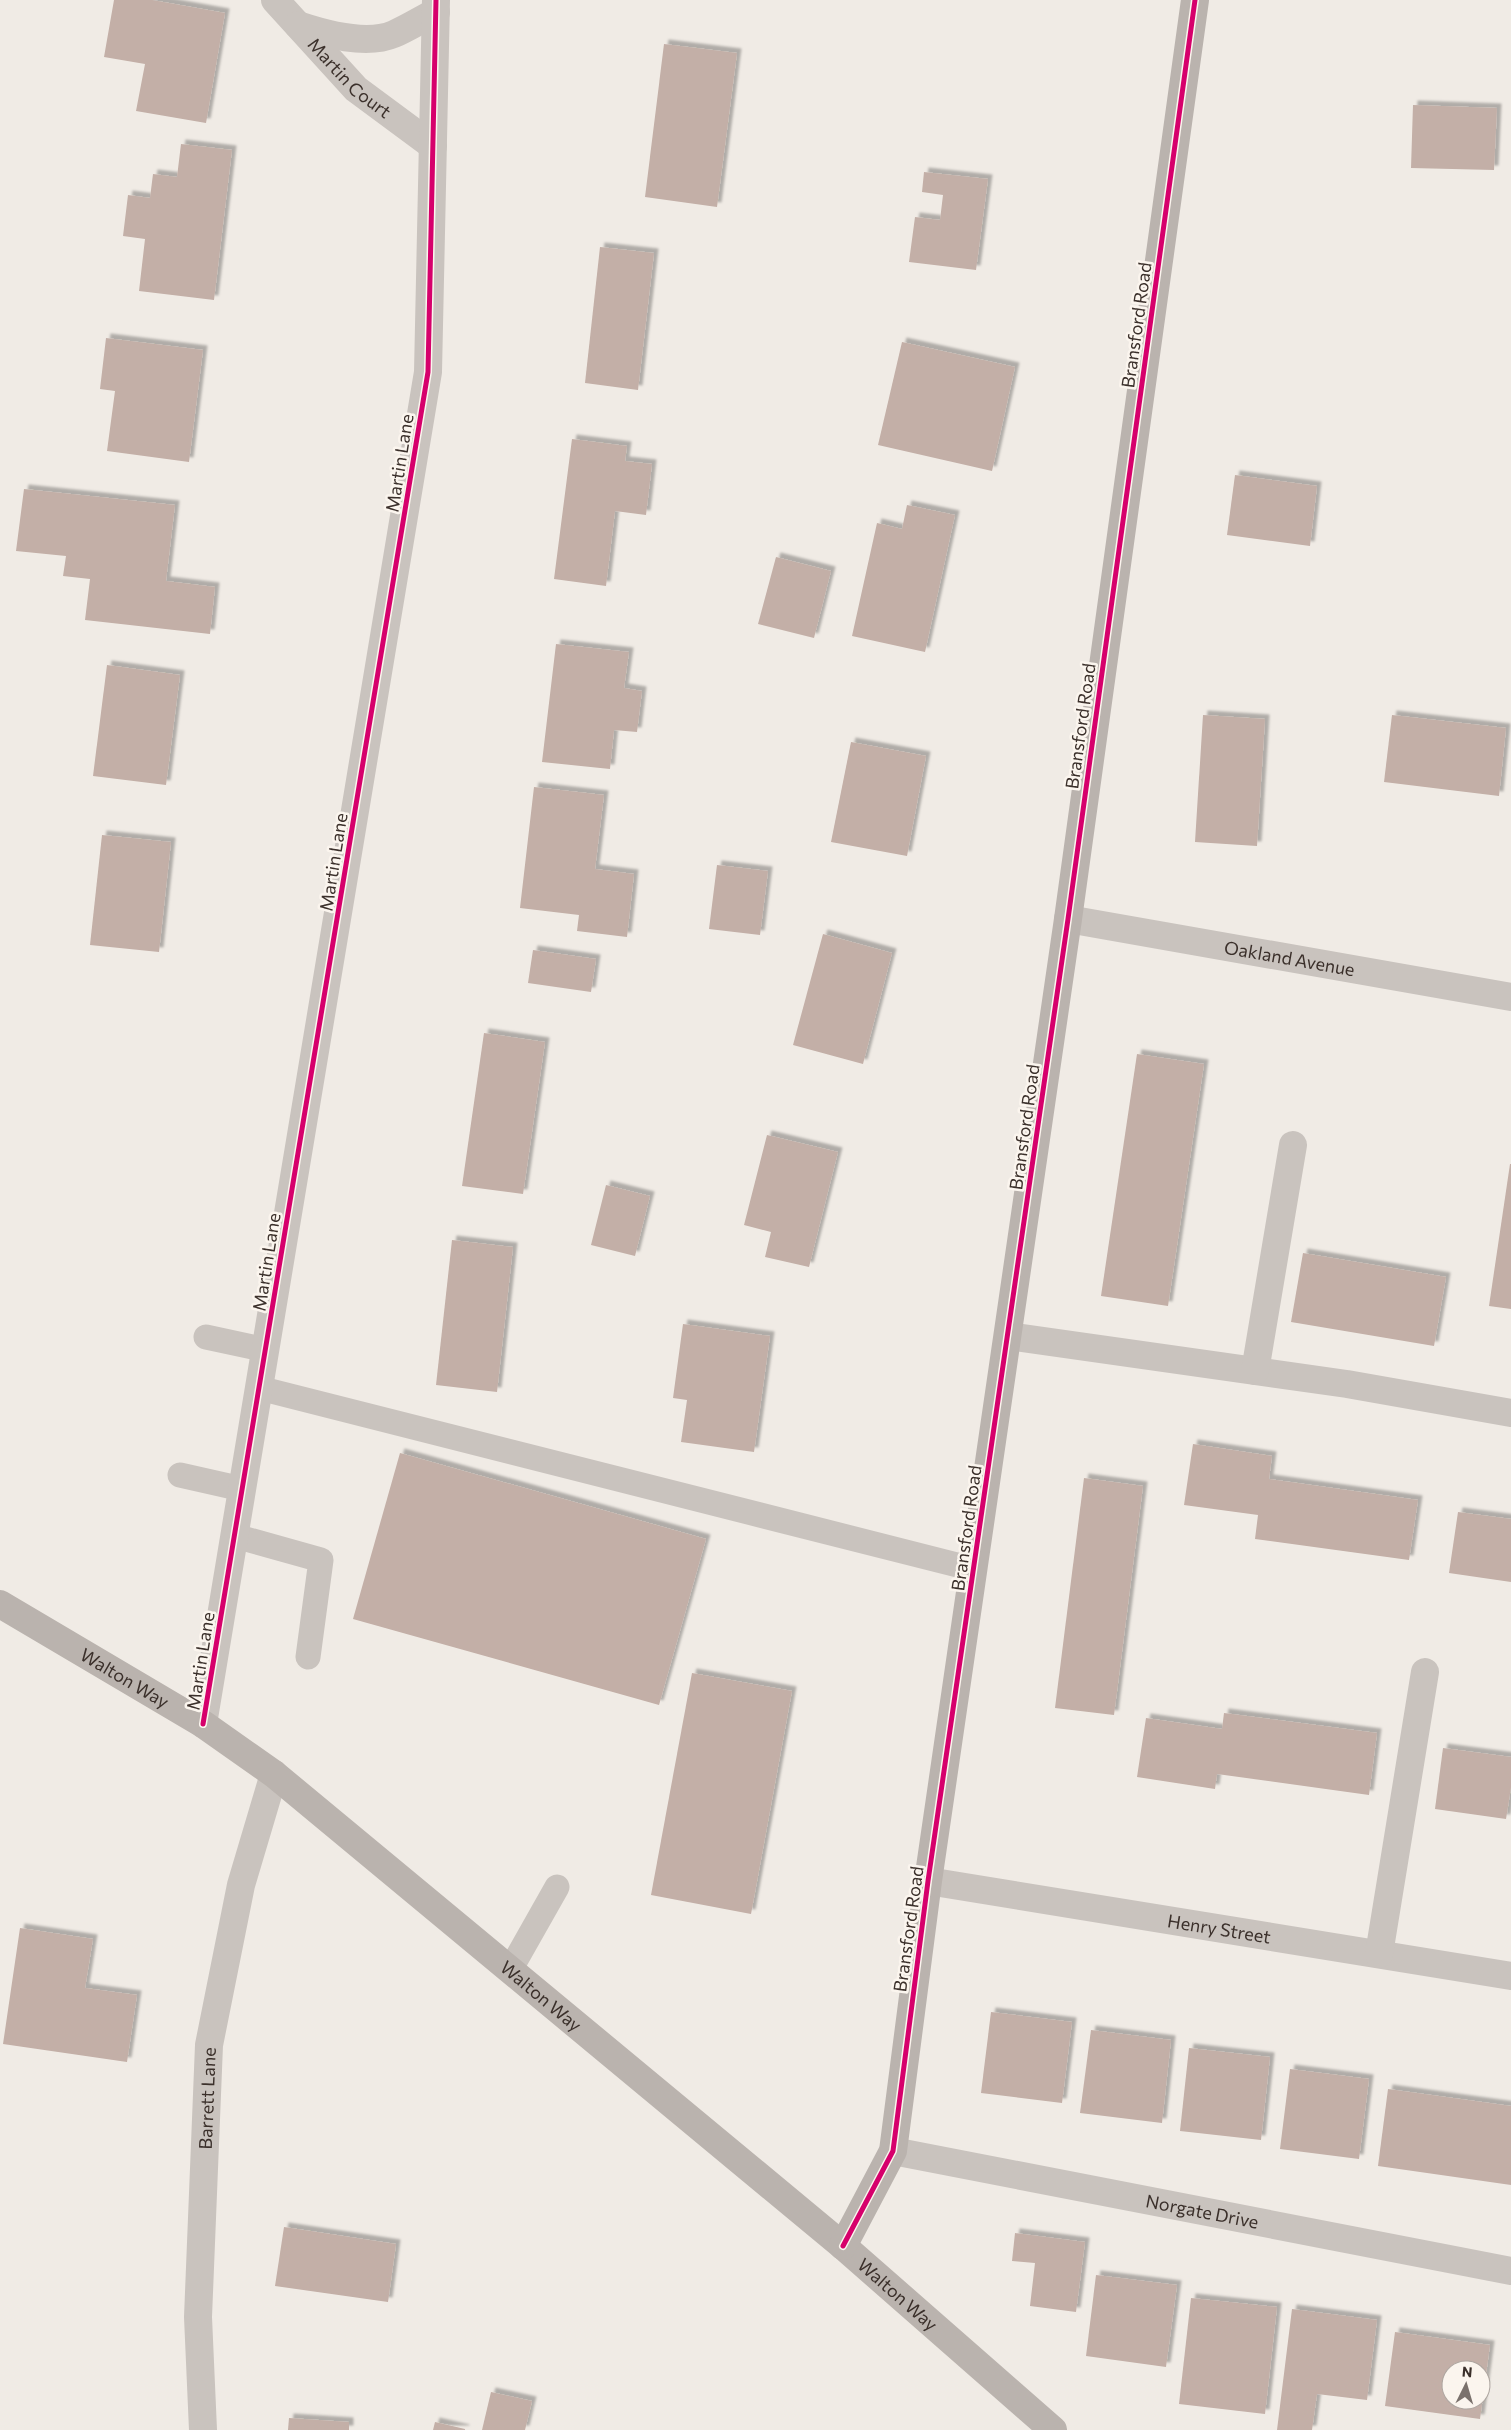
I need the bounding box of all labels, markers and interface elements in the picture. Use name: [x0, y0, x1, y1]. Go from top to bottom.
street label: Martin Court: [303, 33, 396, 122]
street label: Bransford Road: [1116, 261, 1156, 389]
street label: Martin Lane: [380, 412, 418, 514]
street label: Bransford Road: [1060, 662, 1100, 790]
street label: Martin Lane: [314, 811, 352, 913]
street label: Oakland Avenue: [1223, 936, 1357, 980]
street label: Bransford Road: [1004, 1063, 1044, 1191]
street label: Martin Lane: [247, 1211, 285, 1313]
street label: Bransford Road: [946, 1464, 986, 1592]
street label: Martin Lane: [181, 1610, 219, 1712]
street label: Walton Way: [77, 1643, 173, 1712]
street label: Bransford Road: [888, 1865, 928, 1993]
street label: Henry Street: [1166, 1909, 1272, 1948]
street label: Walton Way: [496, 1956, 587, 2036]
street label: Barrett Lane: [194, 2047, 220, 2150]
street label: Norgate Drive: [1144, 2189, 1260, 2233]
street label: Walton Way: [853, 2253, 943, 2335]
north arrow: [1441, 2360, 1491, 2410]
text: N: [1461, 2363, 1473, 2380]

